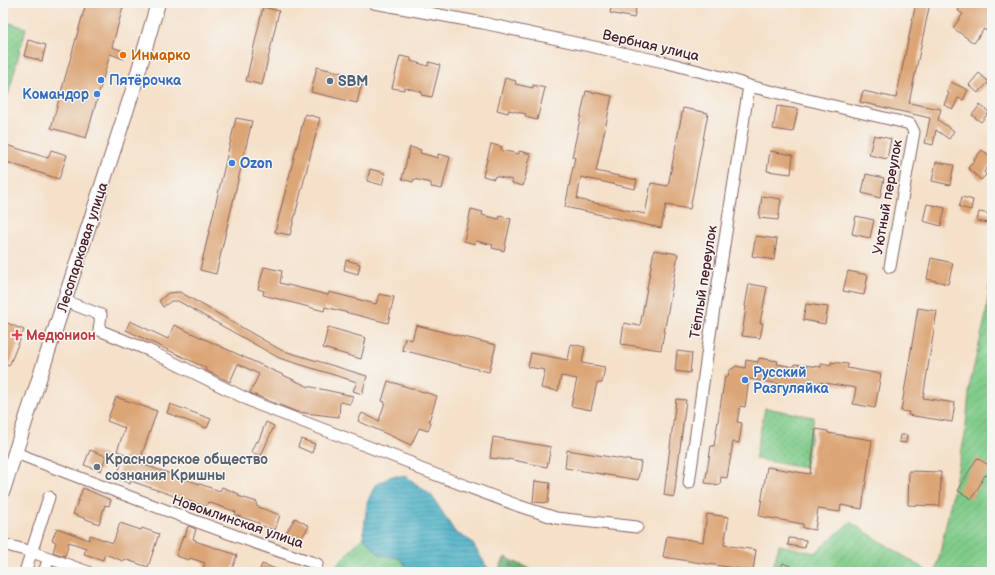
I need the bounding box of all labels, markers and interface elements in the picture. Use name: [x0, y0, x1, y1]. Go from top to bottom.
street label: Вербная улица: [601, 26, 702, 65]
place label: Инмарко: [131, 47, 191, 64]
marker: Инмарко: [118, 50, 128, 60]
place label: Пятёрочка: [109, 72, 182, 89]
place label: SBM: [338, 73, 368, 90]
marker: Пятёрочка: [96, 75, 106, 85]
marker: SBM: [325, 76, 335, 86]
place label: Командор: [22, 86, 90, 103]
marker: Командор: [92, 89, 102, 99]
street label: Уютный переулок: [869, 138, 906, 256]
place label: Ozon: [240, 155, 273, 172]
marker: Ozon: [227, 158, 237, 168]
street label: Лесопарковая улица: [53, 179, 112, 315]
street label: Тёплый переулок: [686, 224, 721, 340]
place label: Медюнион: [26, 327, 96, 344]
marker: Медюнион: [11, 329, 23, 341]
place label: Русский Разгуляйка: [753, 364, 829, 397]
marker: Русский Разгуляйка: [740, 375, 750, 385]
place label: Красноярское общество сознания Кришны: [105, 451, 268, 484]
marker: Красноярское общество сознания Кришны: [92, 462, 102, 472]
street label: Новомлинская улица: [170, 491, 306, 552]

